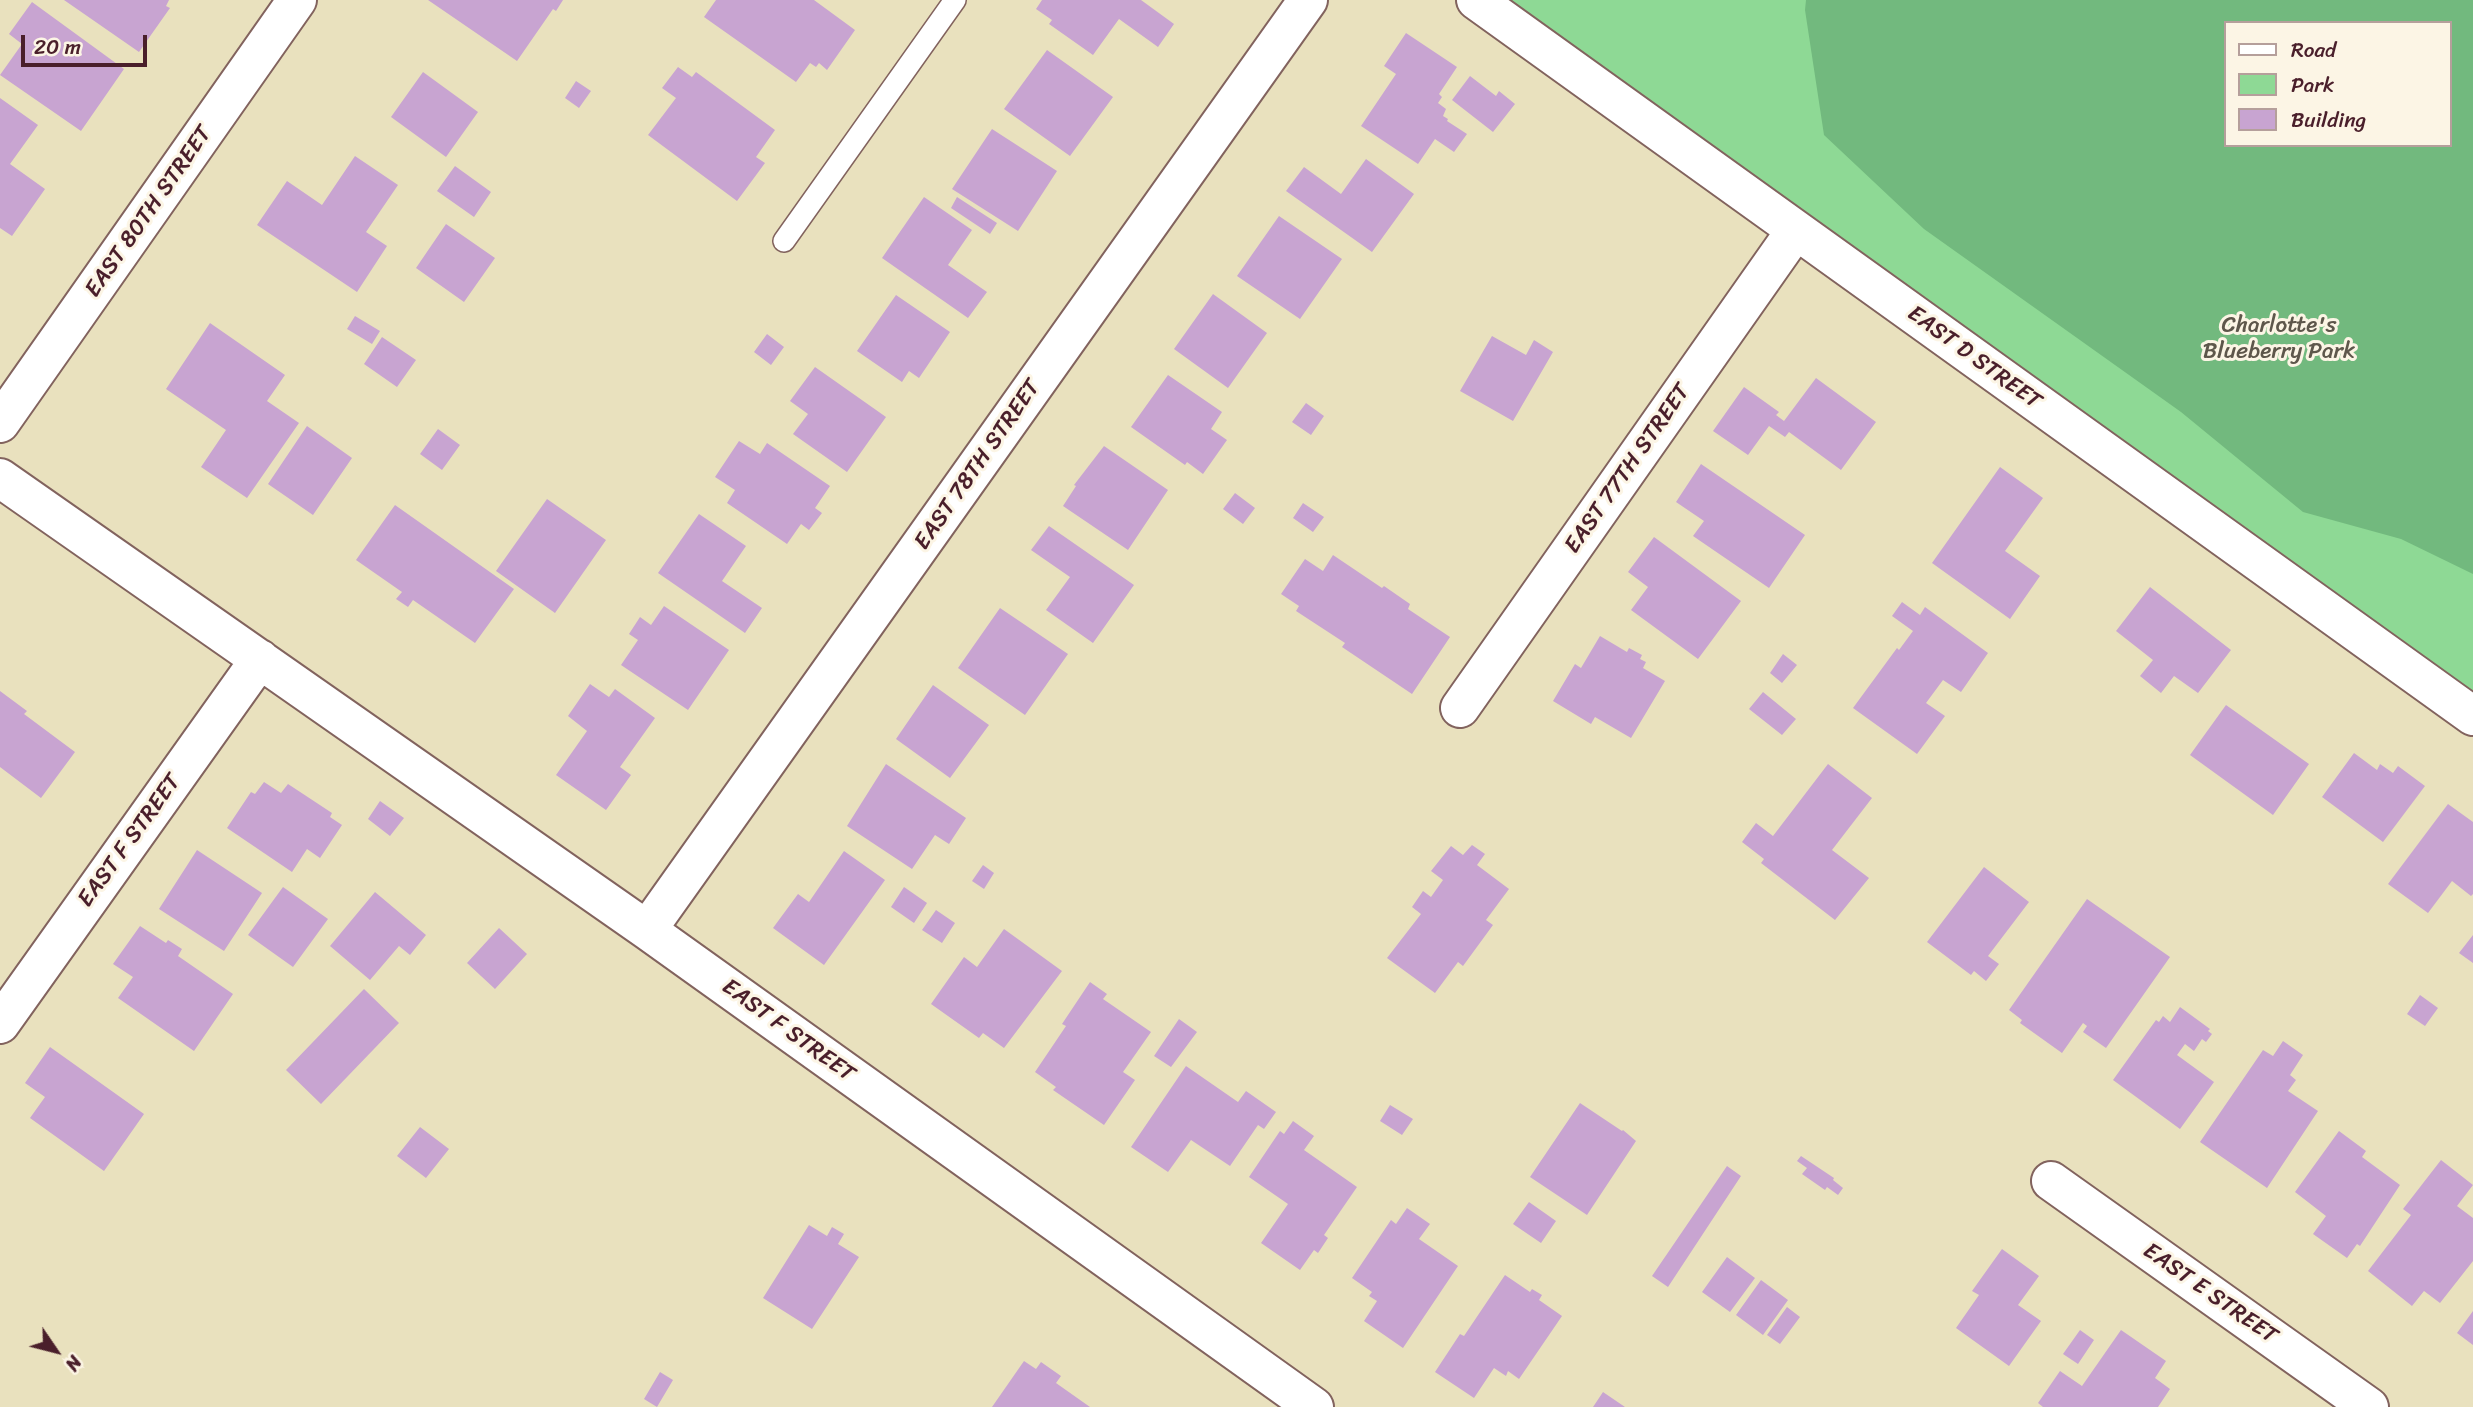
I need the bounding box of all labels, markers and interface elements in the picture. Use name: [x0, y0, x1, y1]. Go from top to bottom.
scale bar: [24, 21, 150, 65]
legend: [2224, 21, 2452, 147]
text: 20 m: [34, 28, 81, 66]
text: Road: [2291, 31, 2336, 69]
text: Park: [2291, 66, 2334, 104]
text: Building: [2291, 101, 2366, 139]
street label: EAST 80TH STREET: [80, 121, 218, 303]
street label: EAST D STREET: [1902, 300, 2046, 416]
park label: Charlotte's Blueberry Park: [2203, 312, 2355, 366]
street label: EAST 78TH STREET: [909, 375, 1047, 555]
street label: EAST 77TH STREET: [1559, 379, 1697, 559]
street label: EAST F STREET: [73, 769, 187, 913]
street label: EAST F STREET: [716, 974, 860, 1088]
street label: EAST E STREET: [2137, 1237, 2283, 1351]
north arrow: [21, 1316, 91, 1386]
text: N: [56, 1348, 91, 1378]

